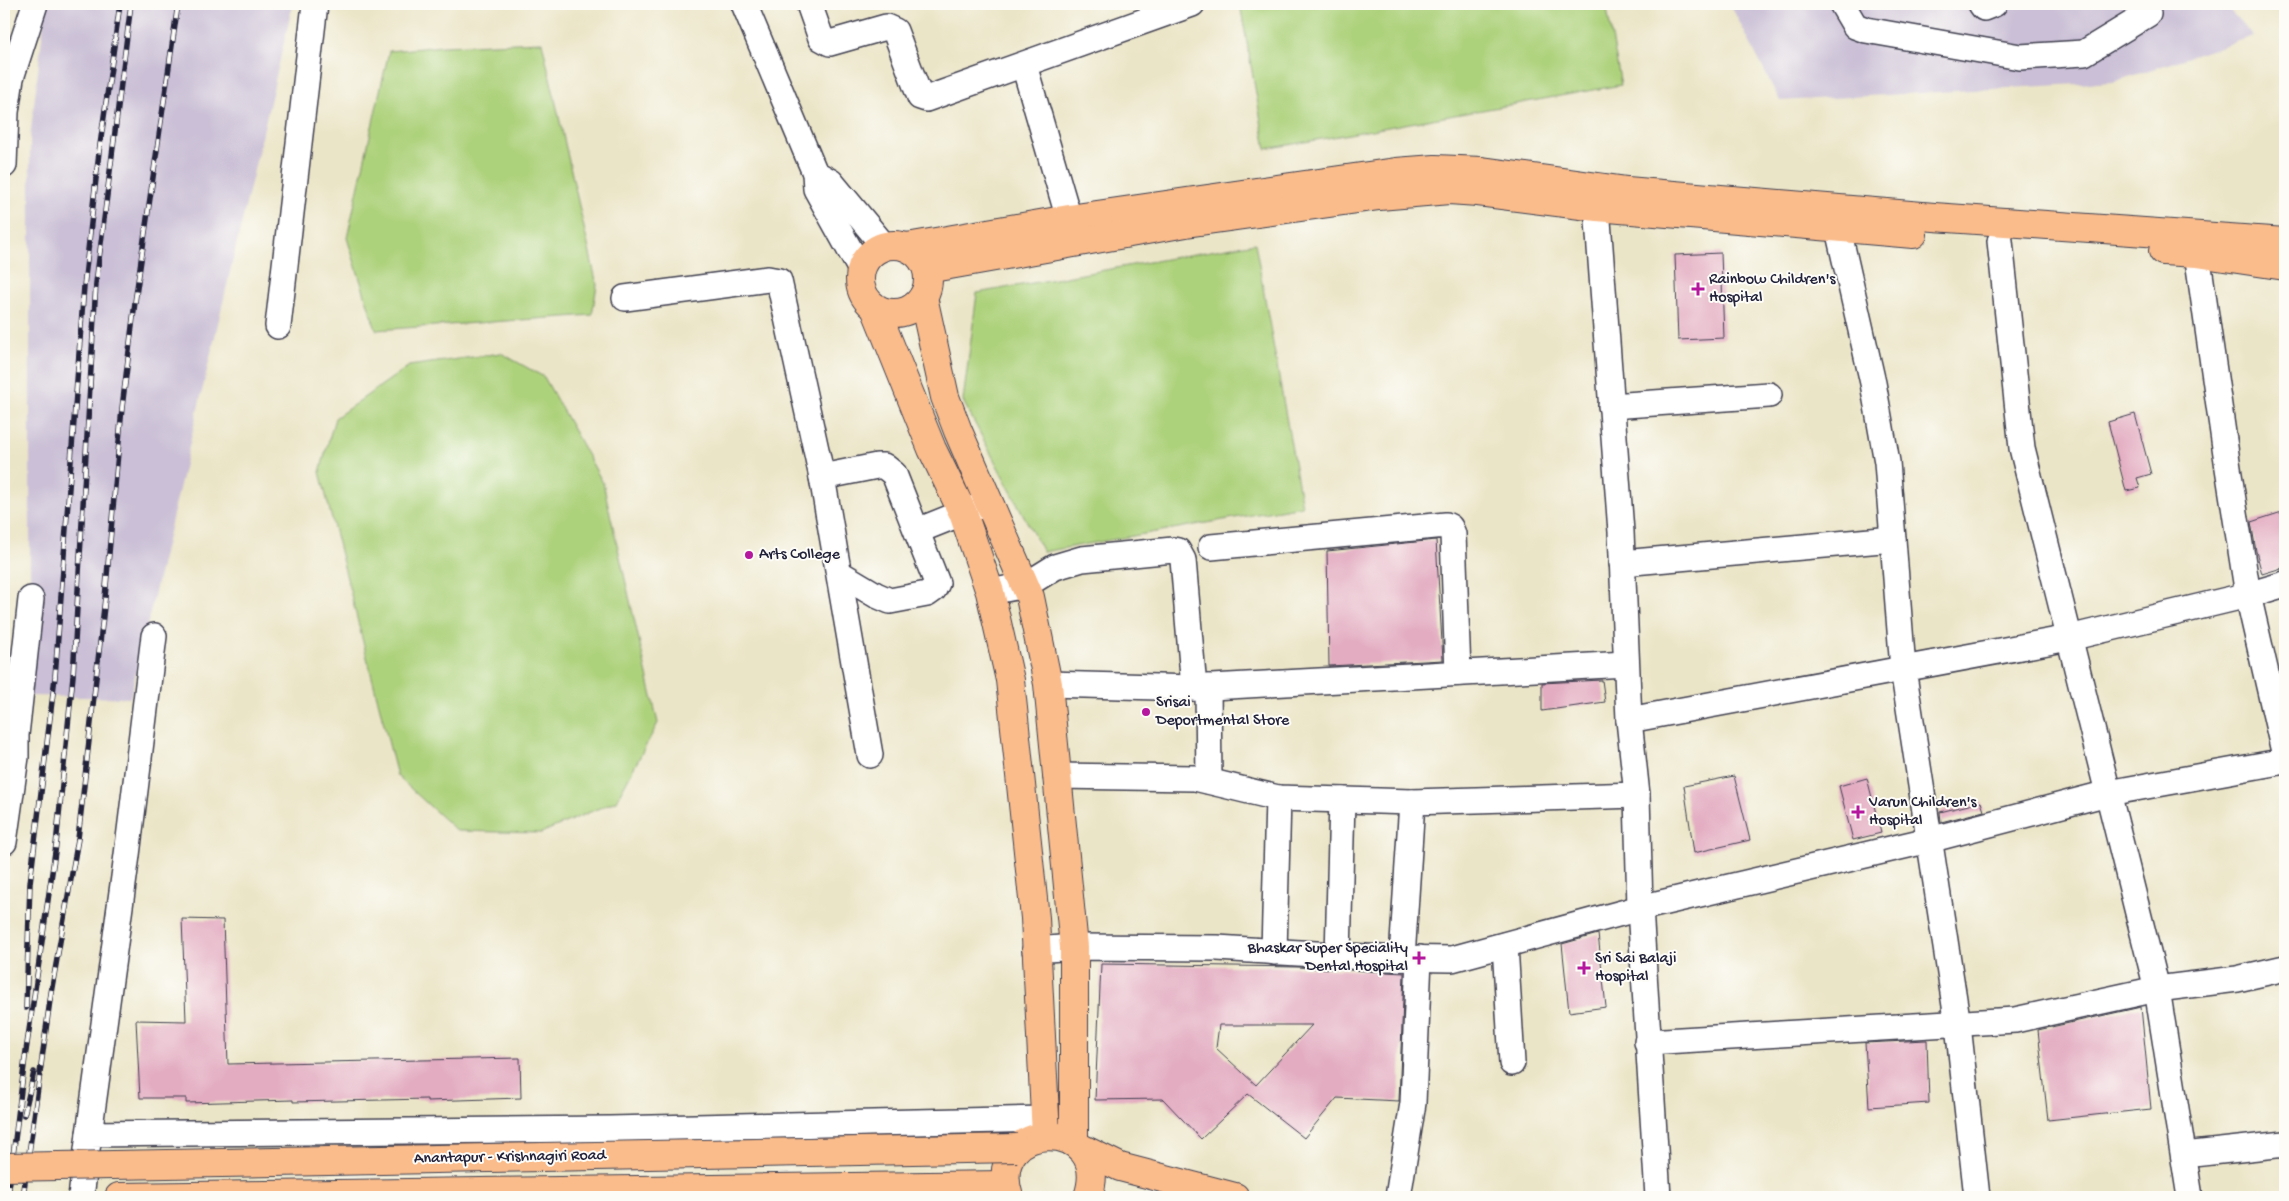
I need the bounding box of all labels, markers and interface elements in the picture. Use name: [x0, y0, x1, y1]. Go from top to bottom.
place label: Rainbow Children's Hospital: [1709, 271, 1836, 308]
marker: Rainbow Children's Hospital: [1691, 282, 1705, 296]
place label: Arts College: [759, 546, 841, 565]
marker: Arts College: [743, 549, 755, 561]
place label: Srisai Deportmental Store: [1155, 694, 1290, 731]
marker: Srisai Deportmental Store: [1140, 706, 1152, 718]
place label: Varun Children's Hospital: [1868, 794, 1978, 831]
marker: Varun Children's Hospital: [1851, 805, 1865, 819]
place label: Bhaskar Super Speciality Dental Hospital: [1247, 940, 1408, 977]
place label: Sri Sai Balaji Hospital: [1595, 950, 1677, 987]
marker: Bhaskar Super Speciality Dental Hospital: [1412, 951, 1426, 965]
marker: Sri Sai Balaji Hospital: [1577, 961, 1591, 975]
street label: Anantapur - Krishnagiri Road: [414, 1147, 608, 1169]

